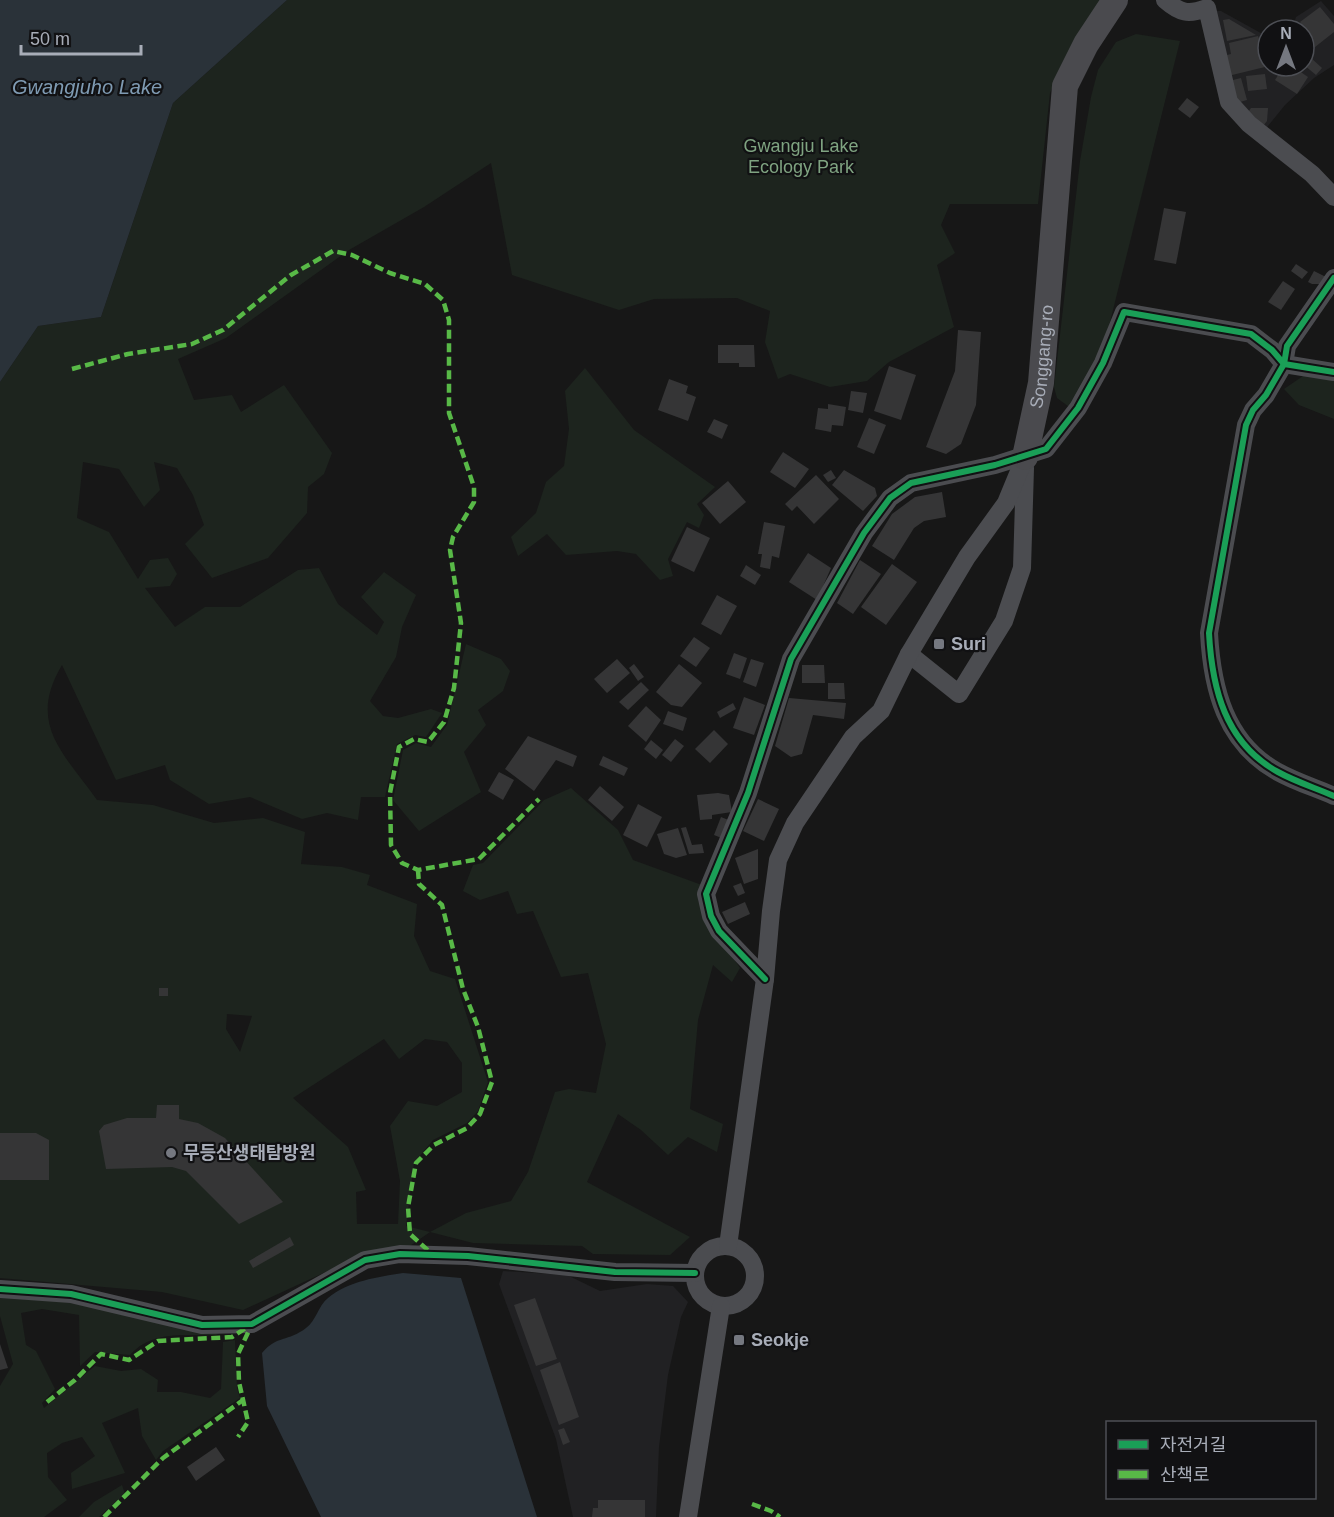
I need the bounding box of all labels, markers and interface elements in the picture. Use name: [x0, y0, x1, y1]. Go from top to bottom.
scale bar: [21, 18, 141, 56]
north arrow: [1256, 18, 1316, 78]
text: N: [1280, 25, 1292, 42]
text: 50 m: [30, 29, 70, 49]
water label: Gwangjuho Lake: [12, 76, 162, 98]
park label: Gwangju Lake Ecology Park: [743, 136, 859, 177]
street label: Songgang-ro: [1026, 304, 1057, 410]
place label: Suri: [951, 634, 986, 654]
marker: Suri: [932, 637, 946, 651]
place label: 무등산생태탐방원: [183, 1143, 315, 1163]
marker: 무등산생태탐방원: [164, 1146, 178, 1160]
place label: Seokje: [751, 1330, 809, 1350]
marker: Seokje: [732, 1333, 746, 1347]
legend: [1106, 1421, 1316, 1499]
text: 자전거길: [1160, 1435, 1226, 1455]
text: 산책로: [1160, 1465, 1210, 1485]

